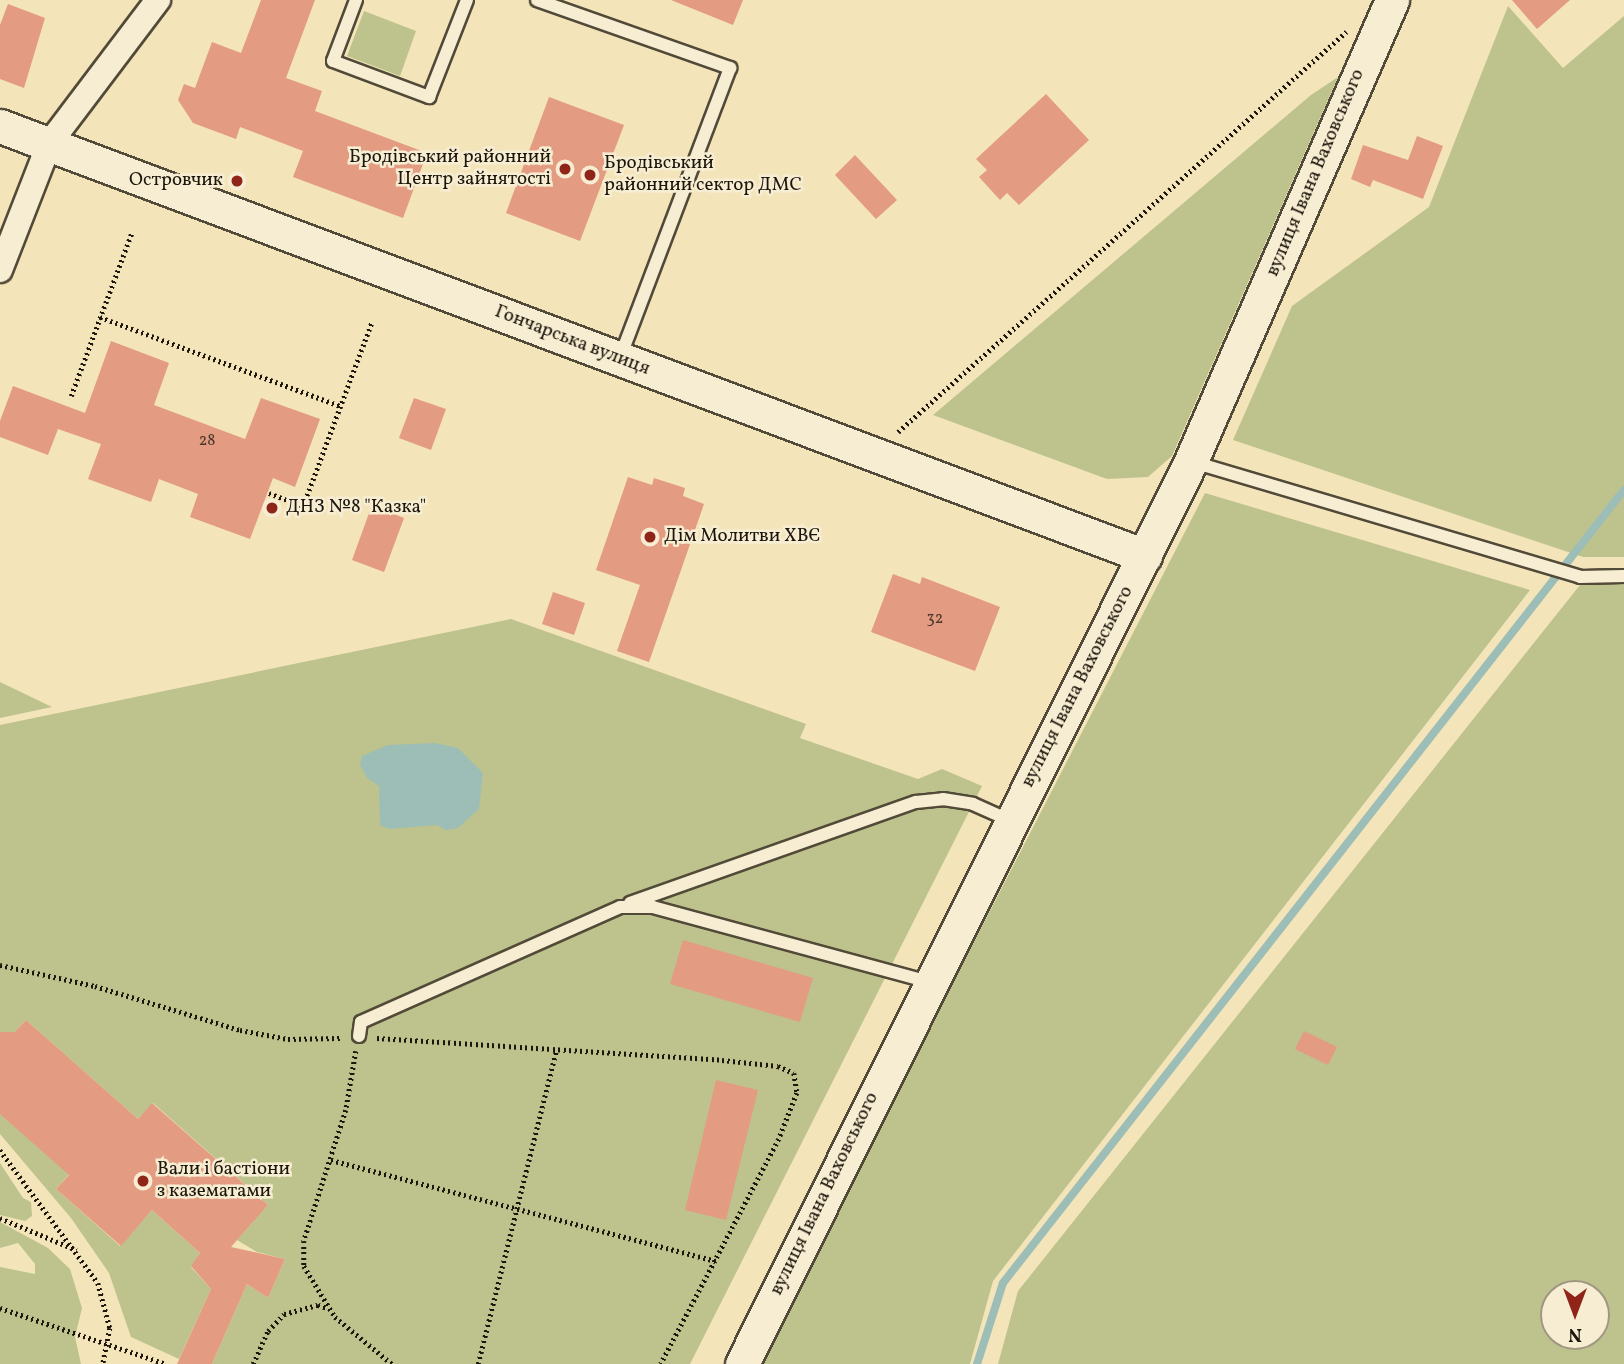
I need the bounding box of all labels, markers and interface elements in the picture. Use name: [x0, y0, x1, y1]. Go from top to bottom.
street label: вулиця Івана Ваховського: [1262, 66, 1370, 280]
place label: Бродівський районний Центр зайнятості: [349, 147, 551, 191]
place label: Бродівський районний сектор ДМС: [604, 153, 802, 197]
marker: Бродівський районний Центр зайнятості: [557, 161, 573, 177]
marker: Бродівський районний сектор ДМС: [582, 167, 598, 183]
place label: Островчик: [129, 170, 223, 192]
marker: Островчик: [229, 173, 245, 189]
street label: Гончарська вулиця: [491, 301, 653, 381]
house number: 28: [199, 431, 215, 451]
place label: ДНЗ №8 "Казка": [286, 497, 426, 519]
marker: ДНЗ №8 "Казка": [264, 500, 280, 516]
place label: Дім Молитви ХВЄ: [664, 526, 820, 548]
marker: Дім Молитви ХВЄ: [642, 529, 658, 545]
street label: вулиця Івана Ваховського: [1017, 583, 1139, 791]
house number: 32: [927, 609, 943, 629]
street label: вулиця Івана Ваховського: [766, 1089, 884, 1299]
place label: Вали і бастіони з казематами: [157, 1159, 290, 1203]
marker: Вали і бастіони з казематами: [135, 1173, 151, 1189]
north arrow: [1540, 1280, 1610, 1350]
text: N: [1568, 1321, 1582, 1347]

